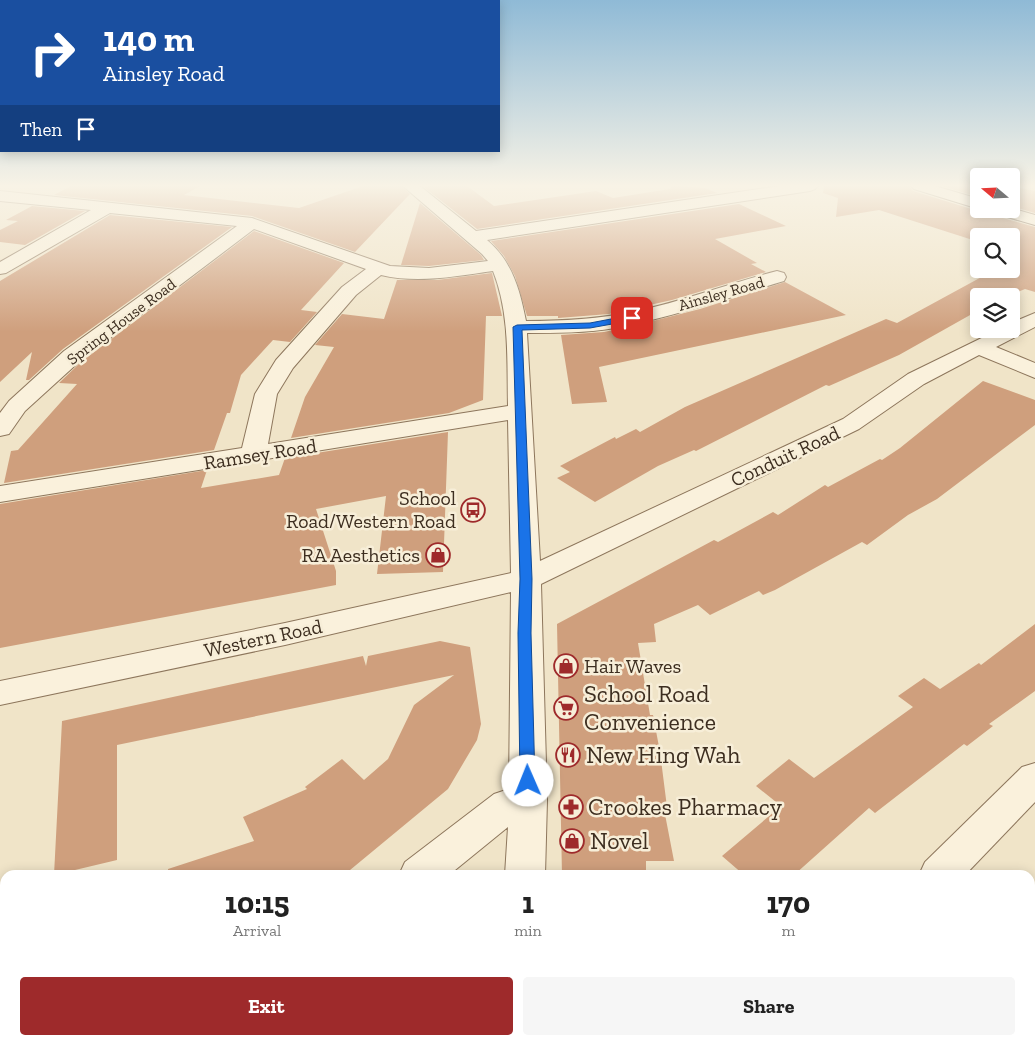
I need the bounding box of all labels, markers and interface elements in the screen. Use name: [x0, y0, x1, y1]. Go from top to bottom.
text: 140 m: [103, 18, 194, 60]
icon: right: [20, 20, 85, 85]
text: Ainsley Road: [103, 60, 224, 87]
icon: arrive: [72, 115, 100, 143]
text: Then: [20, 118, 62, 141]
north arrow: [970, 168, 1020, 218]
map controls: [970, 168, 1020, 338]
button: search: [970, 228, 1020, 278]
street label: Ainsley Road: [676, 272, 766, 315]
street label: Spring House Road: [63, 274, 180, 369]
button: layers: [970, 288, 1020, 338]
pin: [611, 297, 653, 339]
icon: arrive: [618, 304, 646, 332]
street label: Conduit Road: [727, 420, 843, 492]
street label: Ramsey Road: [202, 433, 318, 475]
place label: School Road/Western Road: [286, 486, 456, 533]
bus stop icon: School Road/Western Road: [460, 497, 486, 523]
shop icon: RA Aesthetics: [425, 542, 451, 568]
place label: RA Aesthetics: [302, 543, 420, 567]
street label: Western Road: [202, 614, 324, 662]
shop icon: Hair Waves: [553, 653, 579, 679]
place label: Hair Waves: [584, 654, 681, 678]
place label: School Road Convenience: [584, 679, 716, 736]
supermarket icon: School Road Convenience: [553, 695, 579, 721]
place label: New Hing Wah: [586, 740, 741, 769]
restaurant icon: New Hing Wah: [555, 742, 581, 768]
position arrow: [501, 754, 553, 806]
place label: Crookes Pharmacy: [588, 792, 783, 821]
pharmacy icon: Crookes Pharmacy: [558, 794, 584, 820]
place label: Novel: [590, 826, 649, 855]
shop icon: Novel: [559, 828, 585, 854]
text: 10:15: [225, 885, 289, 921]
text: 1: [522, 885, 534, 921]
text: 170: [767, 885, 810, 921]
text: Arrival: [233, 921, 281, 940]
text: min: [514, 921, 542, 940]
text: m: [781, 921, 795, 940]
button: Exit: [20, 977, 513, 1035]
button: Share: [523, 977, 1015, 1035]

